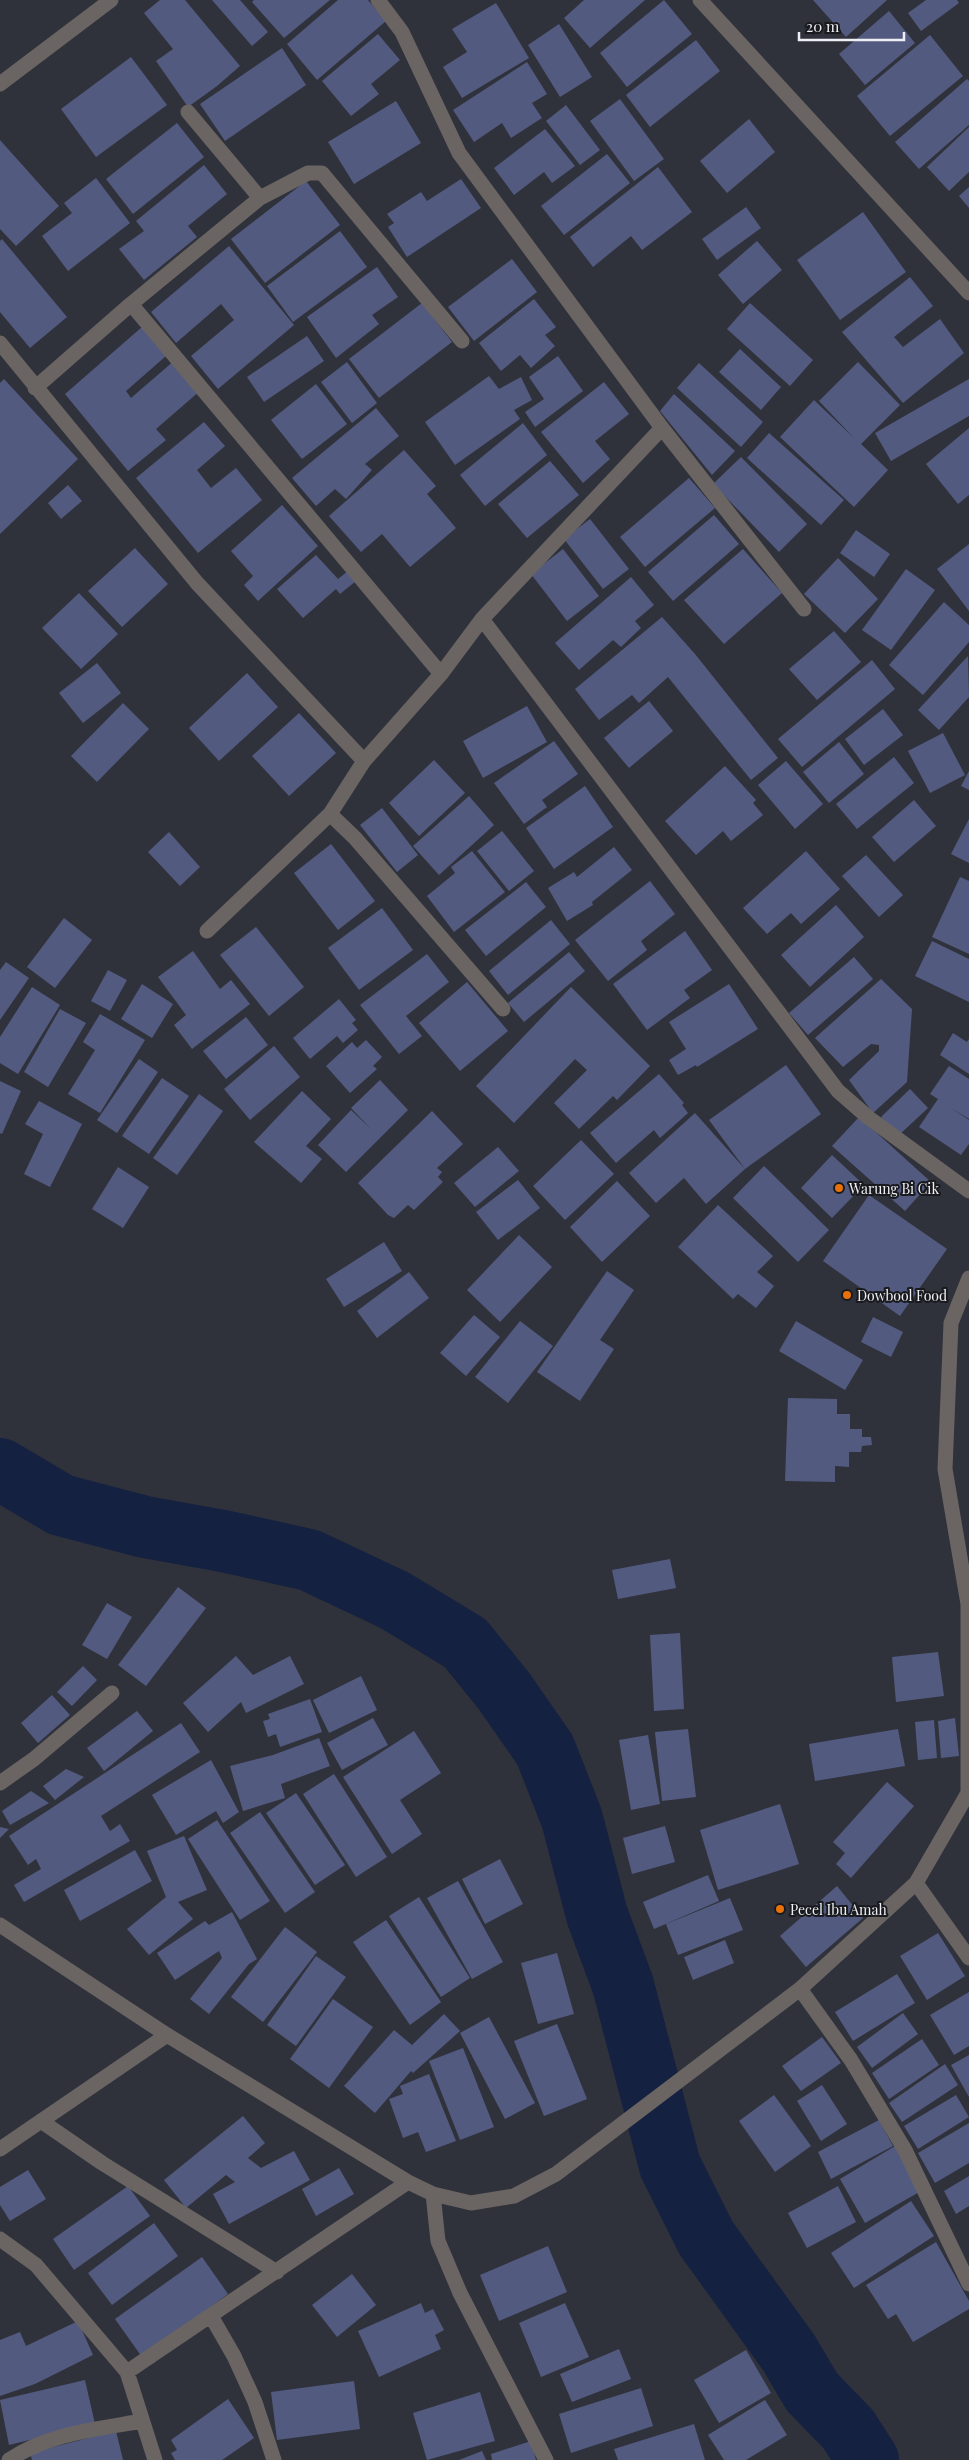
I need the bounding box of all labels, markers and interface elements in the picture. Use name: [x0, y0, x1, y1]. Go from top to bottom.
scale bar: [799, 10, 904, 42]
text: 20 m: [806, 16, 840, 36]
place label: Warung Bi Cik: [848, 1179, 939, 1198]
marker: Warung Bi Cik: [833, 1182, 845, 1194]
place label: Dowbool Food: [857, 1286, 947, 1305]
marker: Dowbool Food: [841, 1289, 853, 1301]
place label: Pecel Ibu Amah: [790, 1900, 887, 1919]
marker: Pecel Ibu Amah: [774, 1903, 786, 1915]

